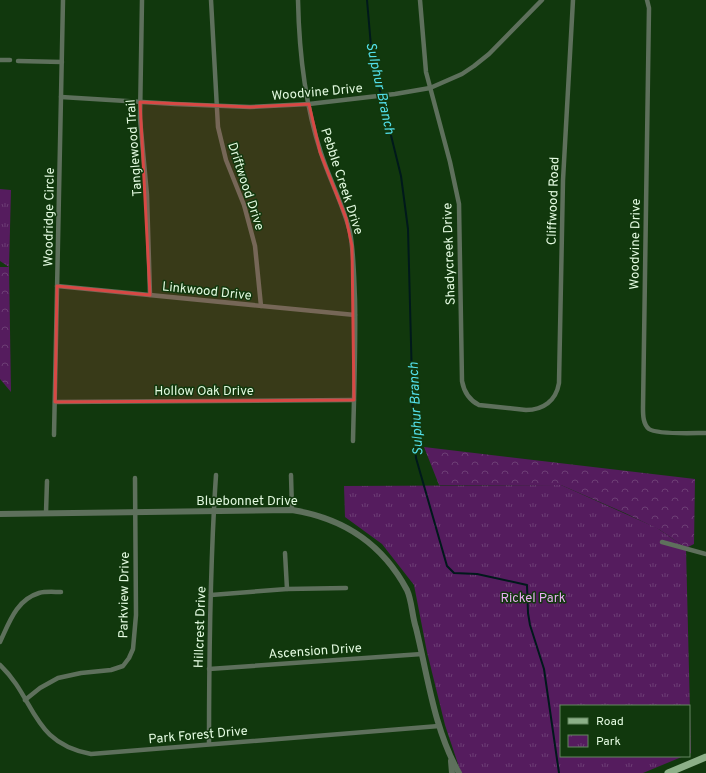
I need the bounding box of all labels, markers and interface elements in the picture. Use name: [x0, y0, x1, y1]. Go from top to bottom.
water label: Sulphur Branch: [361, 41, 398, 136]
street label: Woodvine Drive: [271, 81, 363, 105]
street label: Tanglewood Trail: [124, 99, 146, 197]
street label: Pebble Creek Drive: [316, 126, 366, 237]
street label: Driftwood Drive: [223, 141, 267, 233]
street label: Cliffwood Road: [544, 157, 564, 246]
street label: Woodridge Circle: [41, 167, 59, 267]
street label: Woodvine Drive: [627, 198, 645, 290]
street label: Shadycreek Drive: [440, 202, 460, 305]
street label: Linkwood Drive: [161, 279, 252, 305]
water label: Sulphur Branch: [406, 361, 427, 456]
street label: Hollow Oak Drive: [154, 384, 254, 400]
street label: Bluebonnet Drive: [196, 494, 298, 510]
street label: Parkview Drive: [116, 552, 134, 638]
street label: Hillcrest Drive: [192, 586, 210, 668]
park label: Rickel Park: [500, 591, 566, 607]
street label: Ascension Drive: [268, 641, 362, 663]
legend: [560, 705, 690, 757]
text: Road: [596, 714, 624, 730]
street label: Park Forest Drive: [148, 724, 249, 748]
text: Park: [596, 734, 621, 750]

